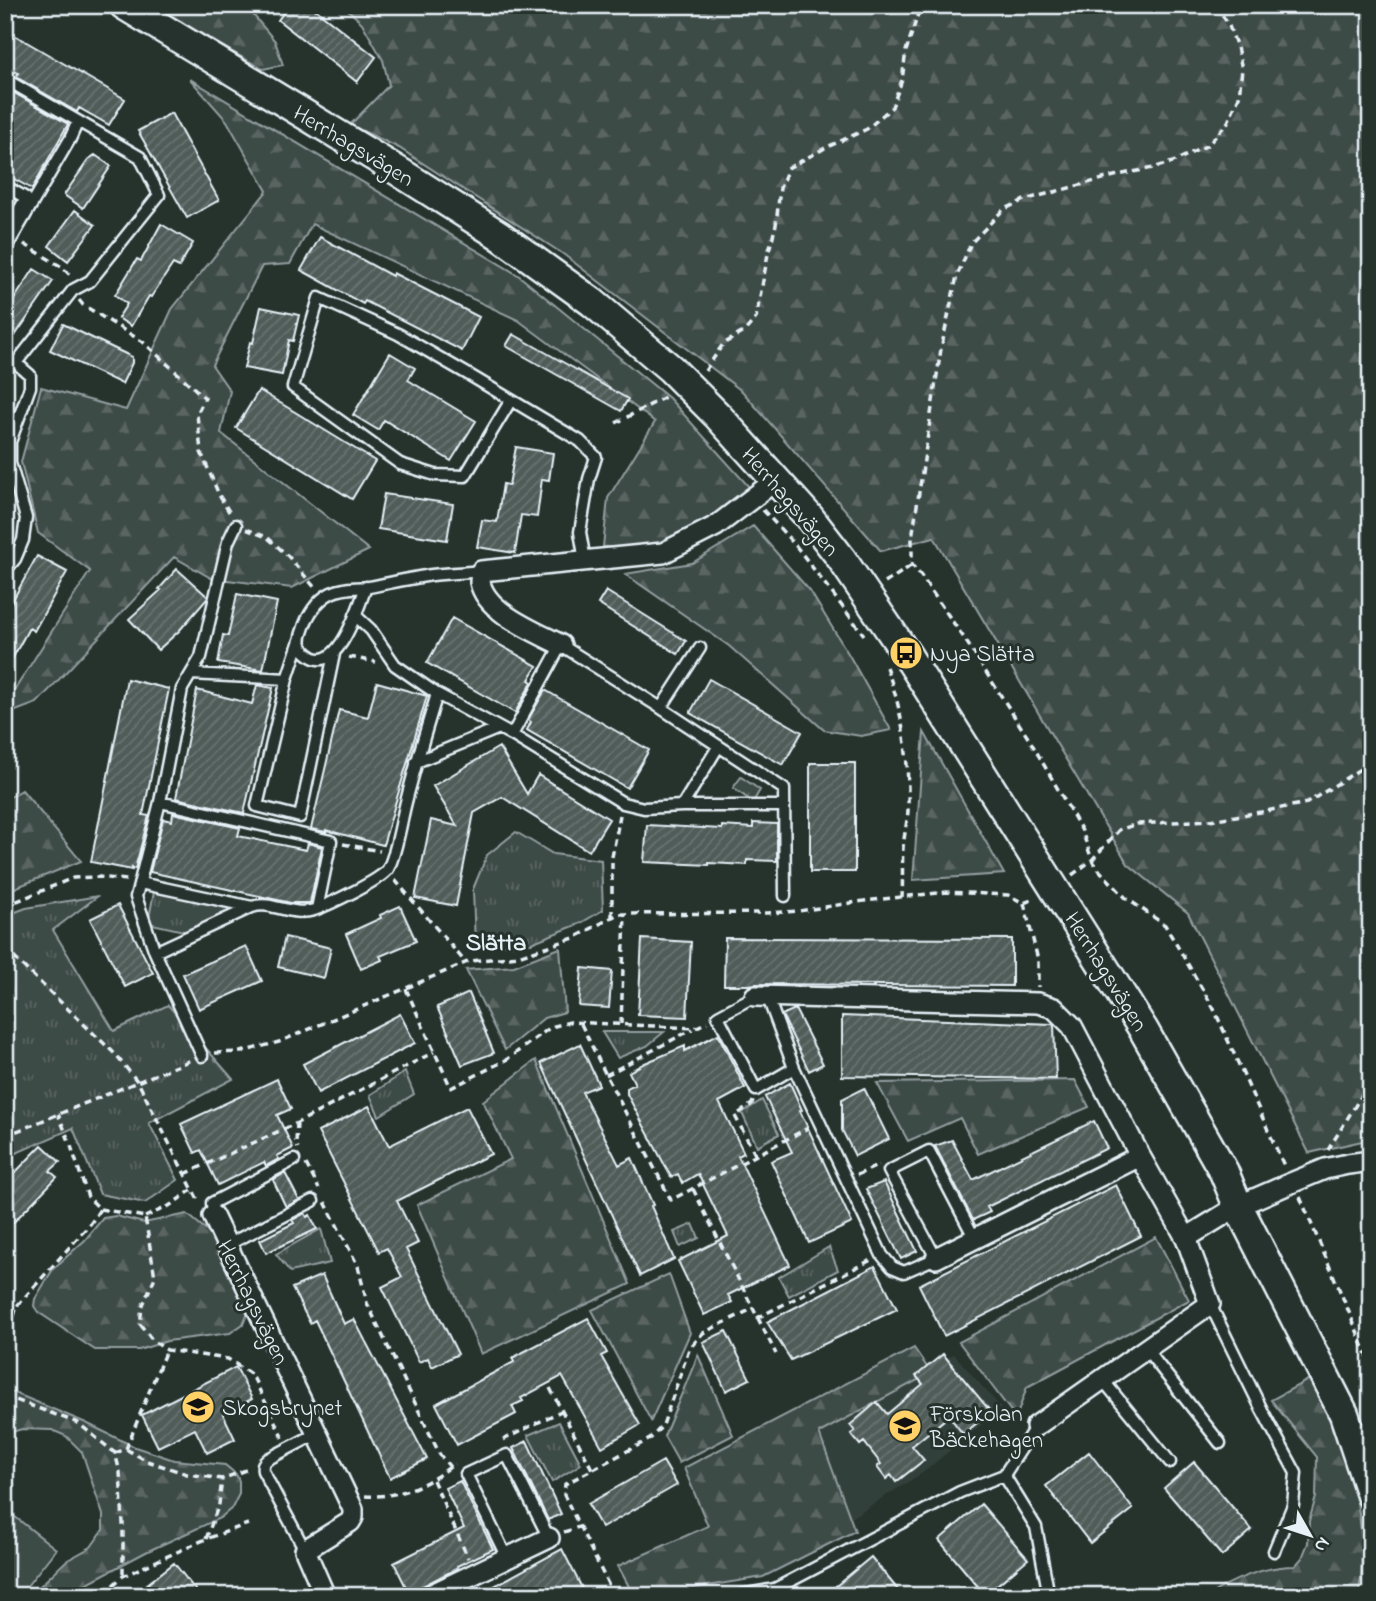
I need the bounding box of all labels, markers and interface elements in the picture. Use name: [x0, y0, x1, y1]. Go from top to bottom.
street label: Herrhagsvägen: [285, 98, 419, 197]
street label: Herrhagsvägen: [731, 441, 846, 565]
bus stop icon: Nya Slätta: [887, 634, 925, 672]
place label: Nya Slätta: [930, 639, 1035, 674]
street label: Herrhagsvägen: [1054, 906, 1155, 1039]
district label: Slätta: [466, 927, 526, 962]
street label: Herrhagsvägen: [206, 1235, 296, 1372]
school or university icon: Skogsbrynet: [179, 1388, 217, 1426]
place label: Skogsbrynet: [222, 1393, 343, 1428]
place label: Förskolan Bäckehagen: [929, 1399, 1043, 1459]
school or university icon: Förskolan Bäckehagen: [886, 1407, 924, 1445]
north arrow: [1274, 1500, 1344, 1570]
text: N: [1307, 1531, 1336, 1558]

